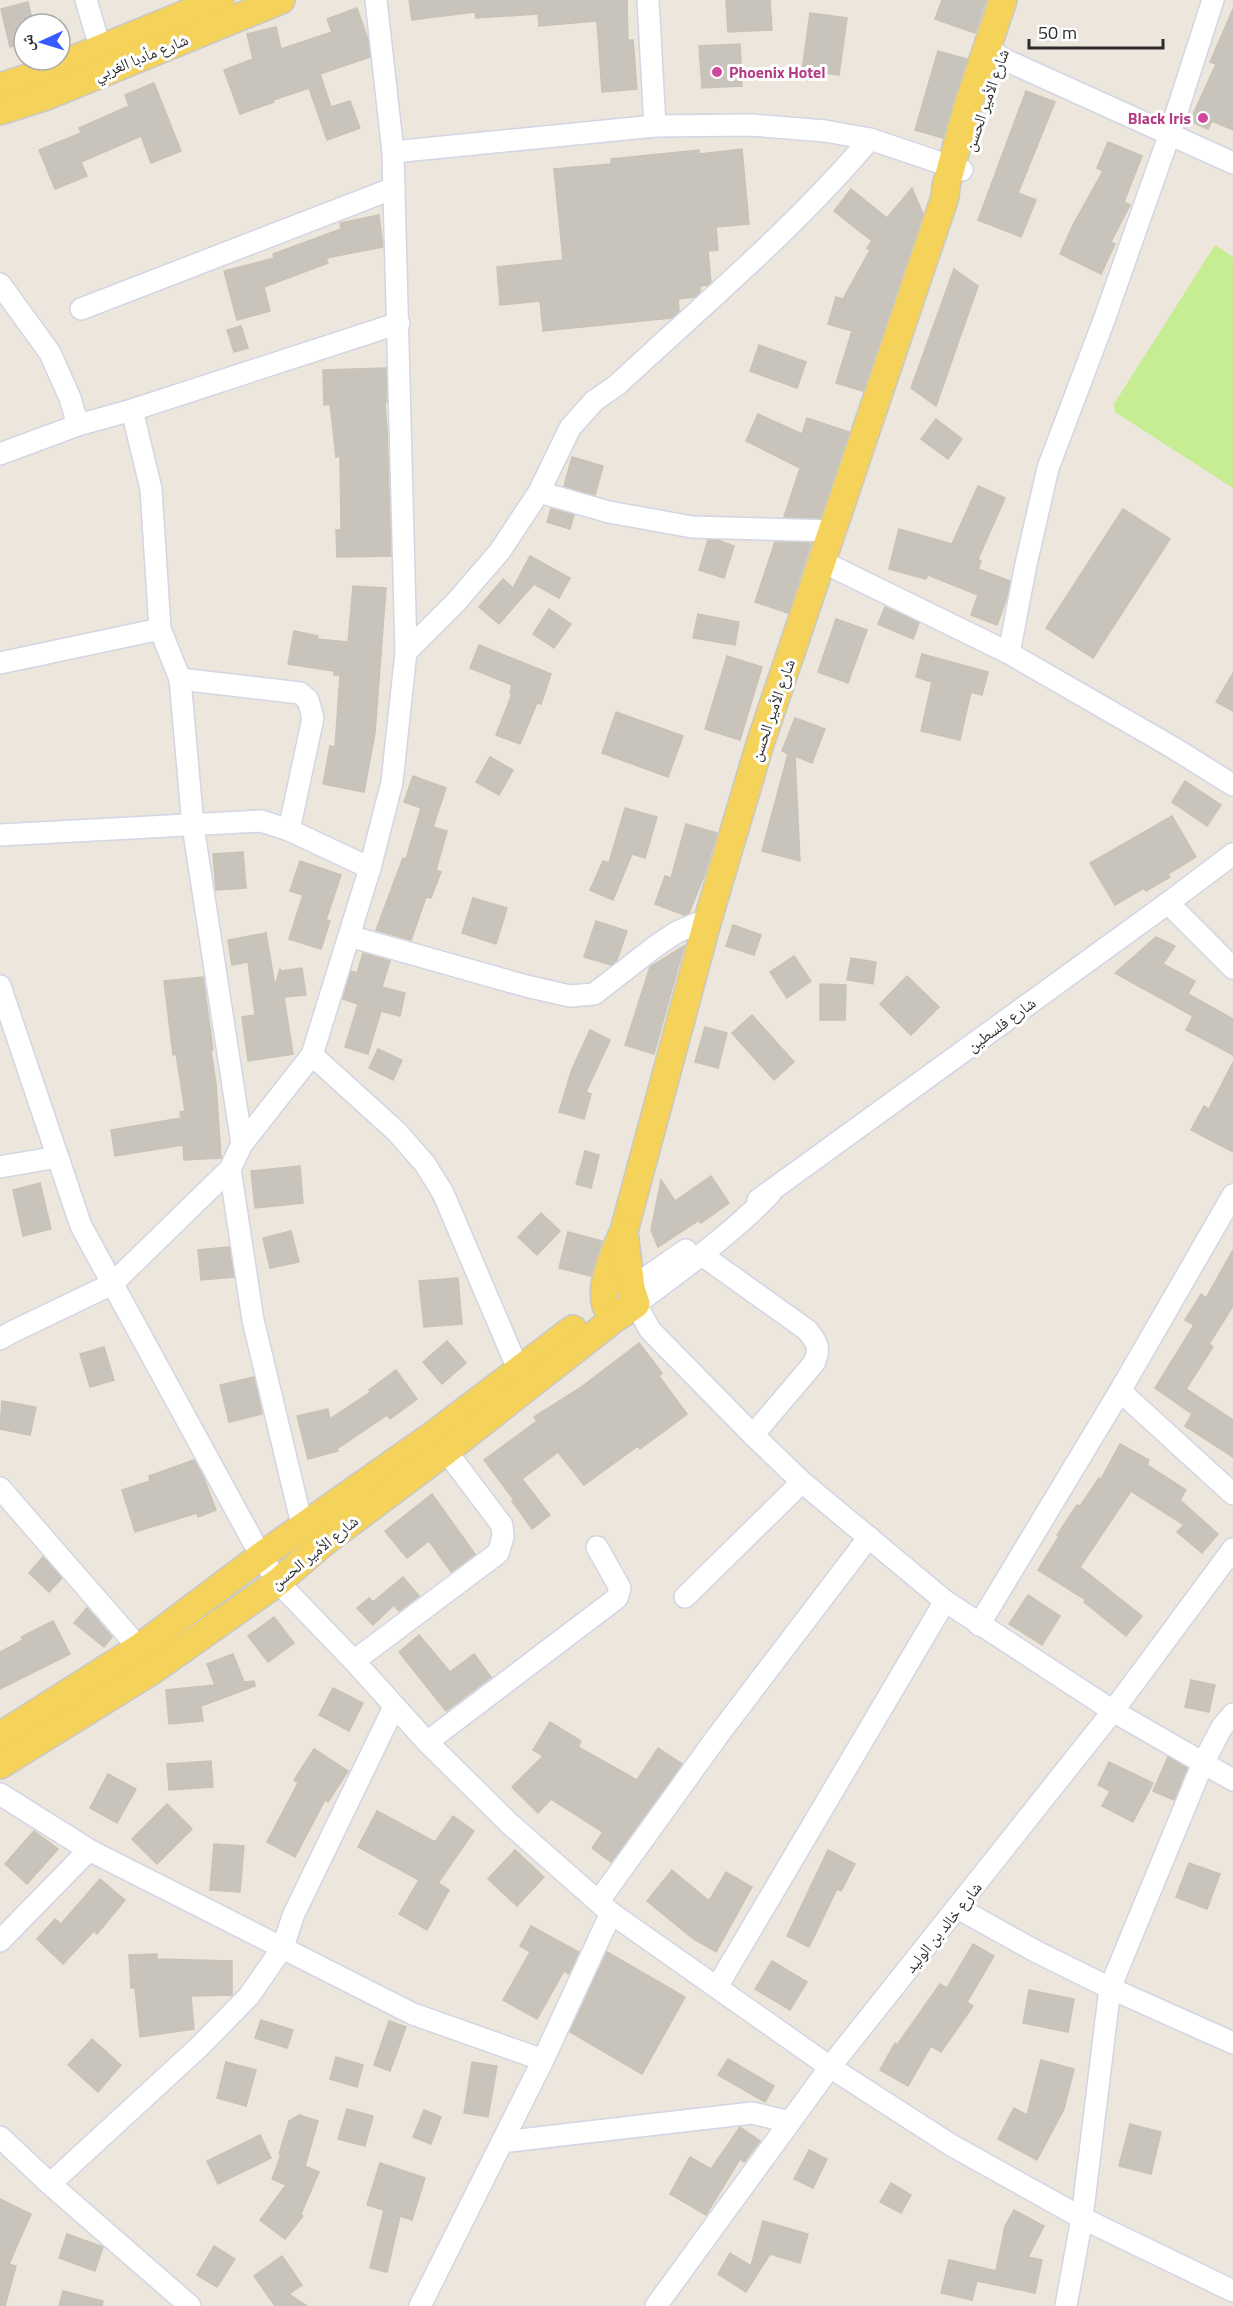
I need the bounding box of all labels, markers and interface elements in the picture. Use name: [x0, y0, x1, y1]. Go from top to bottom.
north arrow: [12, 12, 72, 72]
scale bar: [1029, 12, 1162, 50]
text: 50 m: [1038, 19, 1077, 46]
street label: شارع مأدبا الغربي: [90, 27, 192, 88]
text: ش: [14, 34, 40, 52]
street label: شارع الأمير الحسن: [957, 46, 1015, 154]
place label: Phoenix Hotel: [729, 60, 826, 84]
marker: Phoenix Hotel: [710, 65, 724, 79]
place label: Black Iris: [1128, 106, 1191, 130]
marker: Black Iris: [1196, 111, 1210, 125]
street label: شارع الأمير الحسن: [743, 656, 801, 764]
street label: شارع فلسطين: [961, 991, 1041, 1057]
street label: شارع الأمير الحسن: [265, 1509, 363, 1595]
street label: شارع خالد بن الوليد: [899, 1876, 987, 1978]

